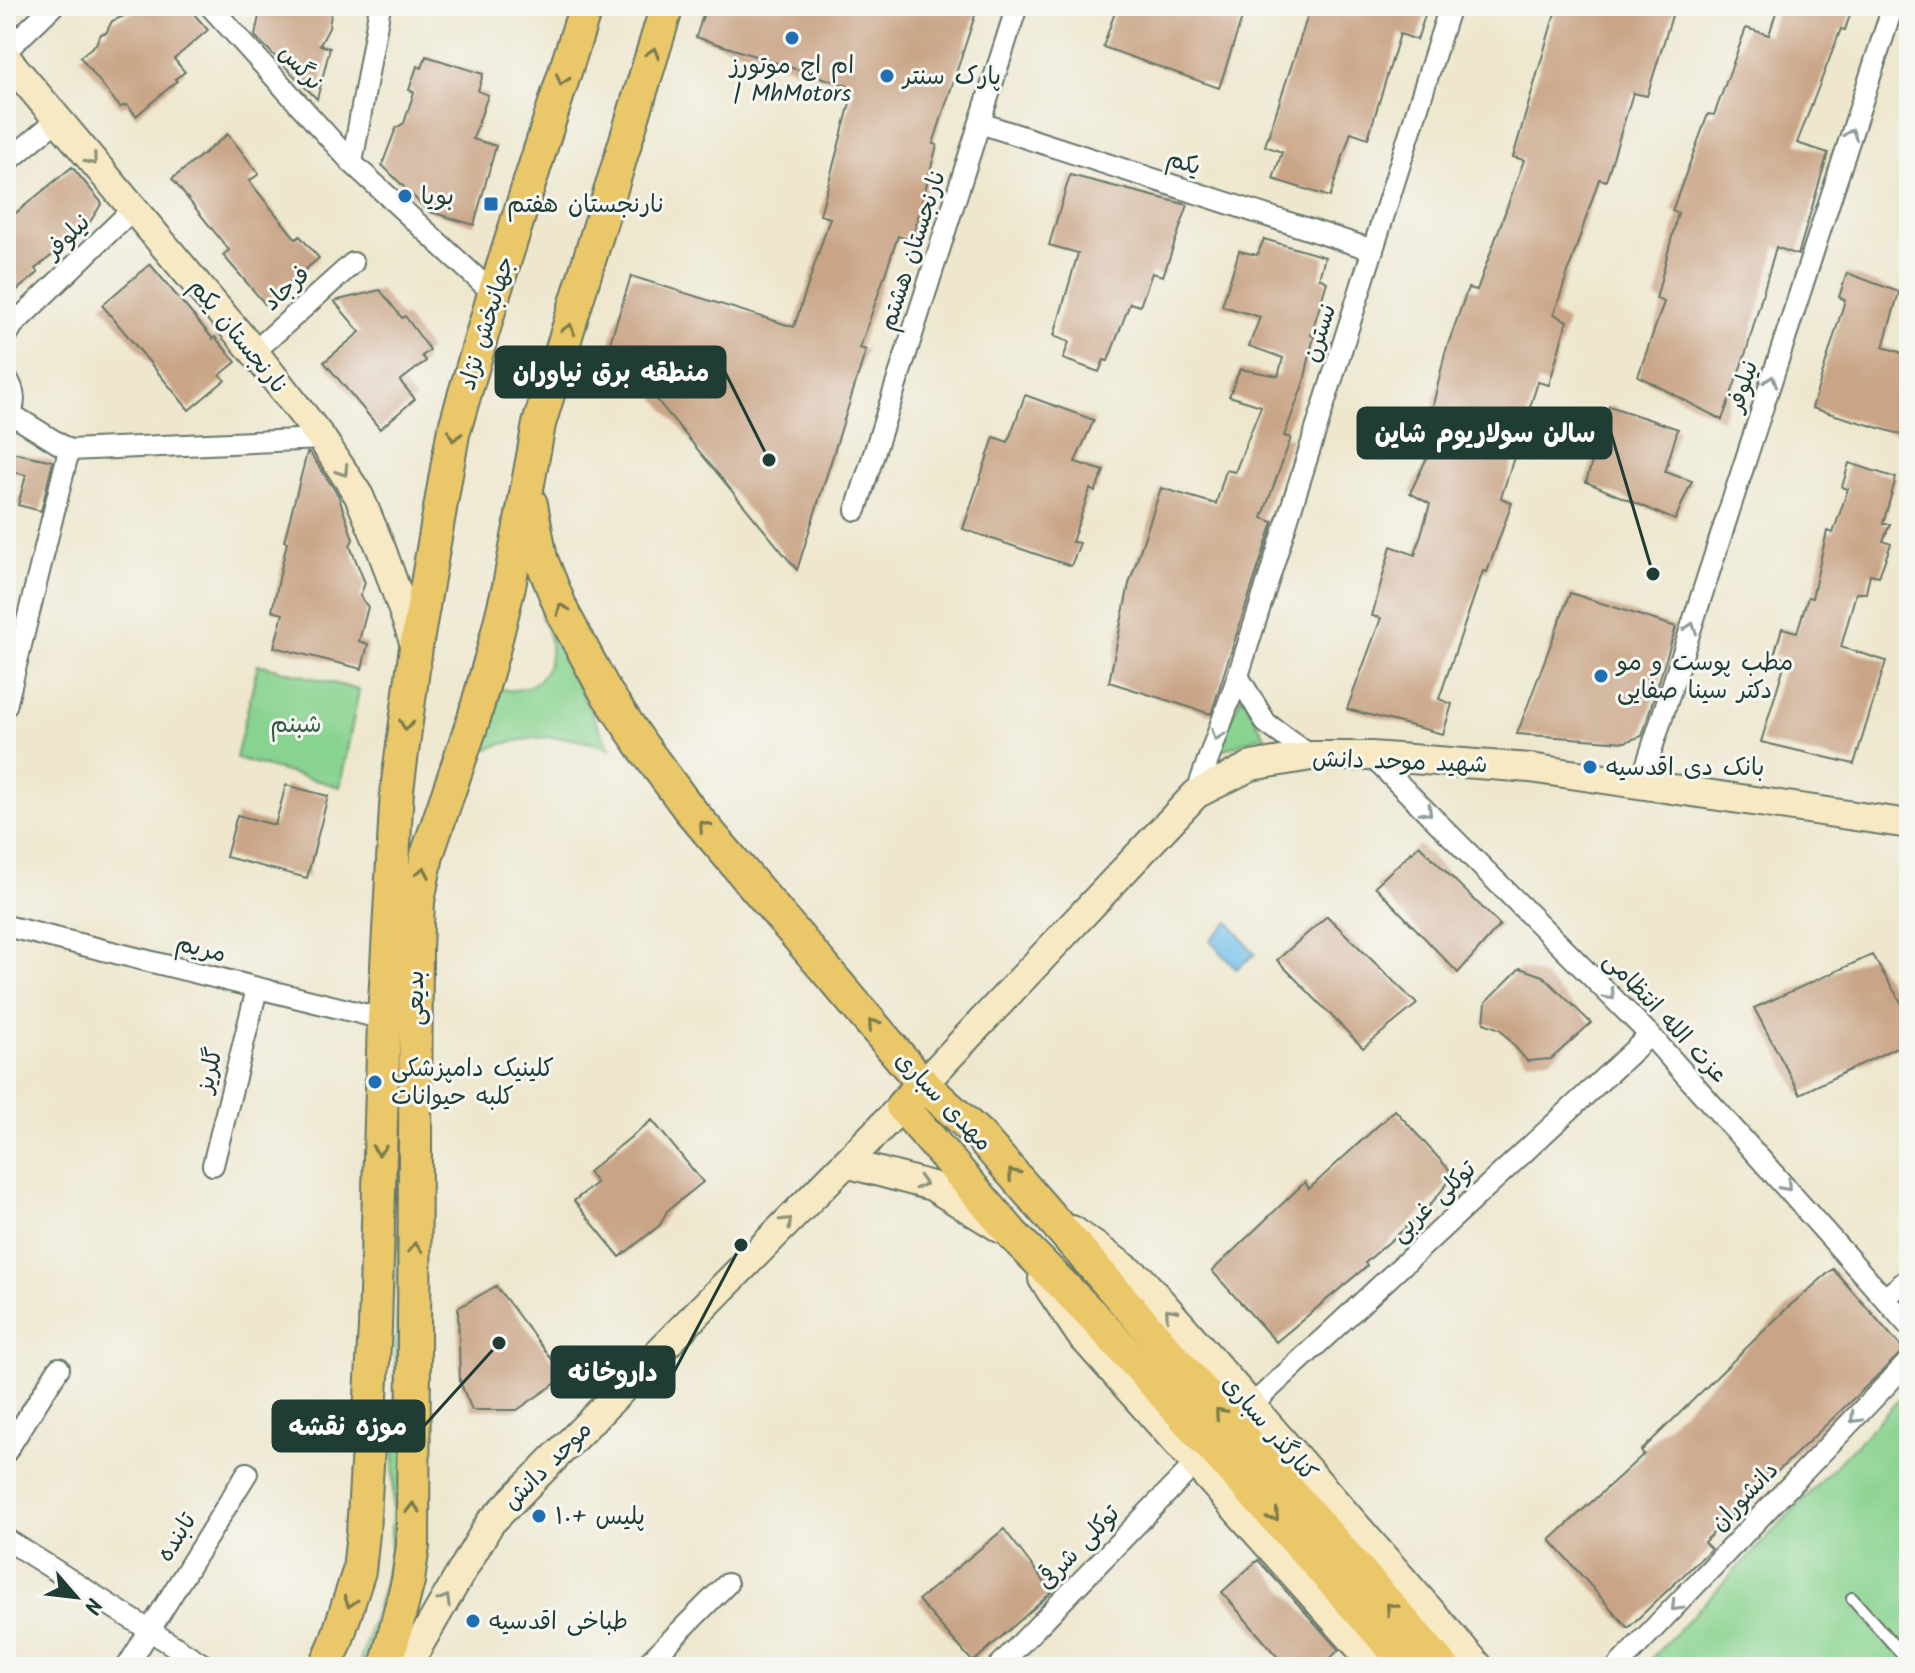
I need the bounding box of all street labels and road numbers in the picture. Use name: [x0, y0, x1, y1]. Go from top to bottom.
street label: نرگس: [268, 36, 332, 100]
street label: یکم: [1161, 140, 1206, 187]
street label: نارنجستان هشتم: [869, 165, 958, 336]
street label: نیلوفر: [34, 205, 100, 271]
street label: جهانبخش نژاد: [449, 252, 526, 395]
street label: فرجاد: [254, 257, 320, 321]
street label: نارنجستان یکم: [178, 270, 297, 404]
street label: نسترن: [1293, 299, 1348, 368]
street label: نیلوفر: [1716, 356, 1770, 419]
street label: شهید موحد دانش: [1312, 740, 1488, 785]
street label: مریم: [171, 924, 230, 975]
street label: عزت الله انتظامی: [1593, 943, 1737, 1093]
street label: بدیعی: [397, 970, 436, 1026]
street label: مهدی سباری: [885, 1043, 1001, 1161]
street label: گلریز: [186, 1044, 235, 1099]
street label: توکلی غربی: [1382, 1151, 1487, 1252]
street label: کنارگذر سباری: [1211, 1367, 1326, 1491]
street label: موحد دانش: [494, 1412, 602, 1520]
street label: دانشوران: [1702, 1453, 1789, 1541]
street label: توکلی شرقی: [1028, 1496, 1131, 1600]
street label: تابنده: [147, 1505, 208, 1570]

